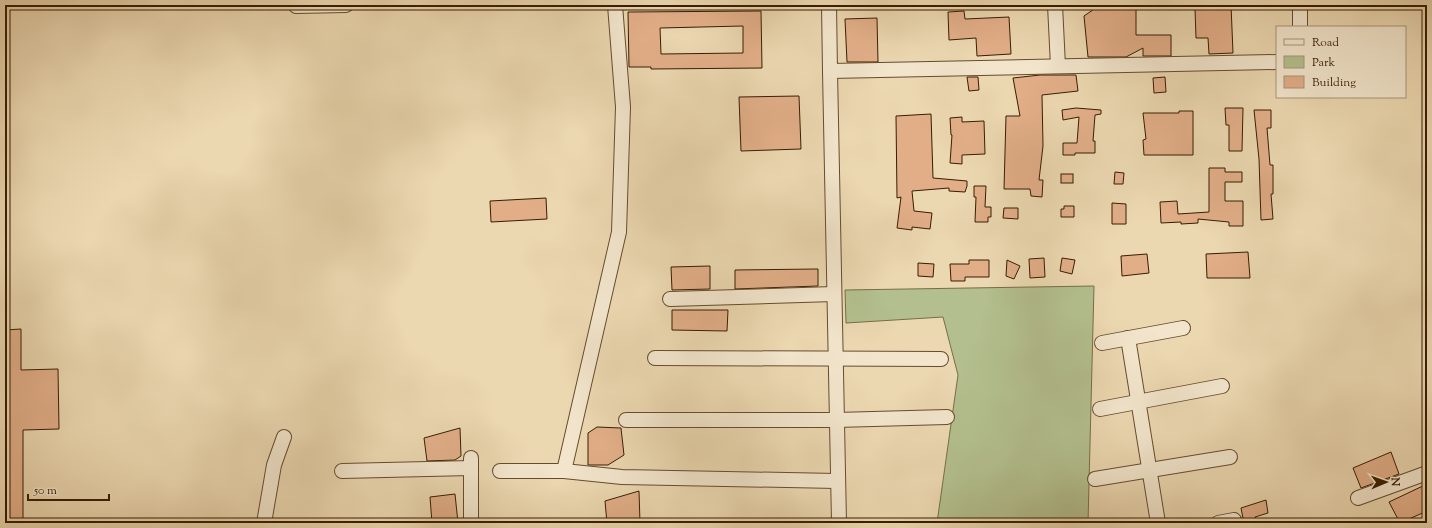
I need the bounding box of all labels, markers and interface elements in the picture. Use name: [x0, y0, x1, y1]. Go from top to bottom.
legend: [1276, 26, 1406, 98]
text: Road: [1312, 34, 1339, 52]
text: Park: [1312, 54, 1335, 72]
text: Building: [1312, 74, 1356, 92]
north arrow: [1366, 462, 1406, 502]
scale bar: [28, 476, 109, 502]
text: N: [1387, 476, 1403, 487]
text: 50 m: [33, 482, 57, 500]

